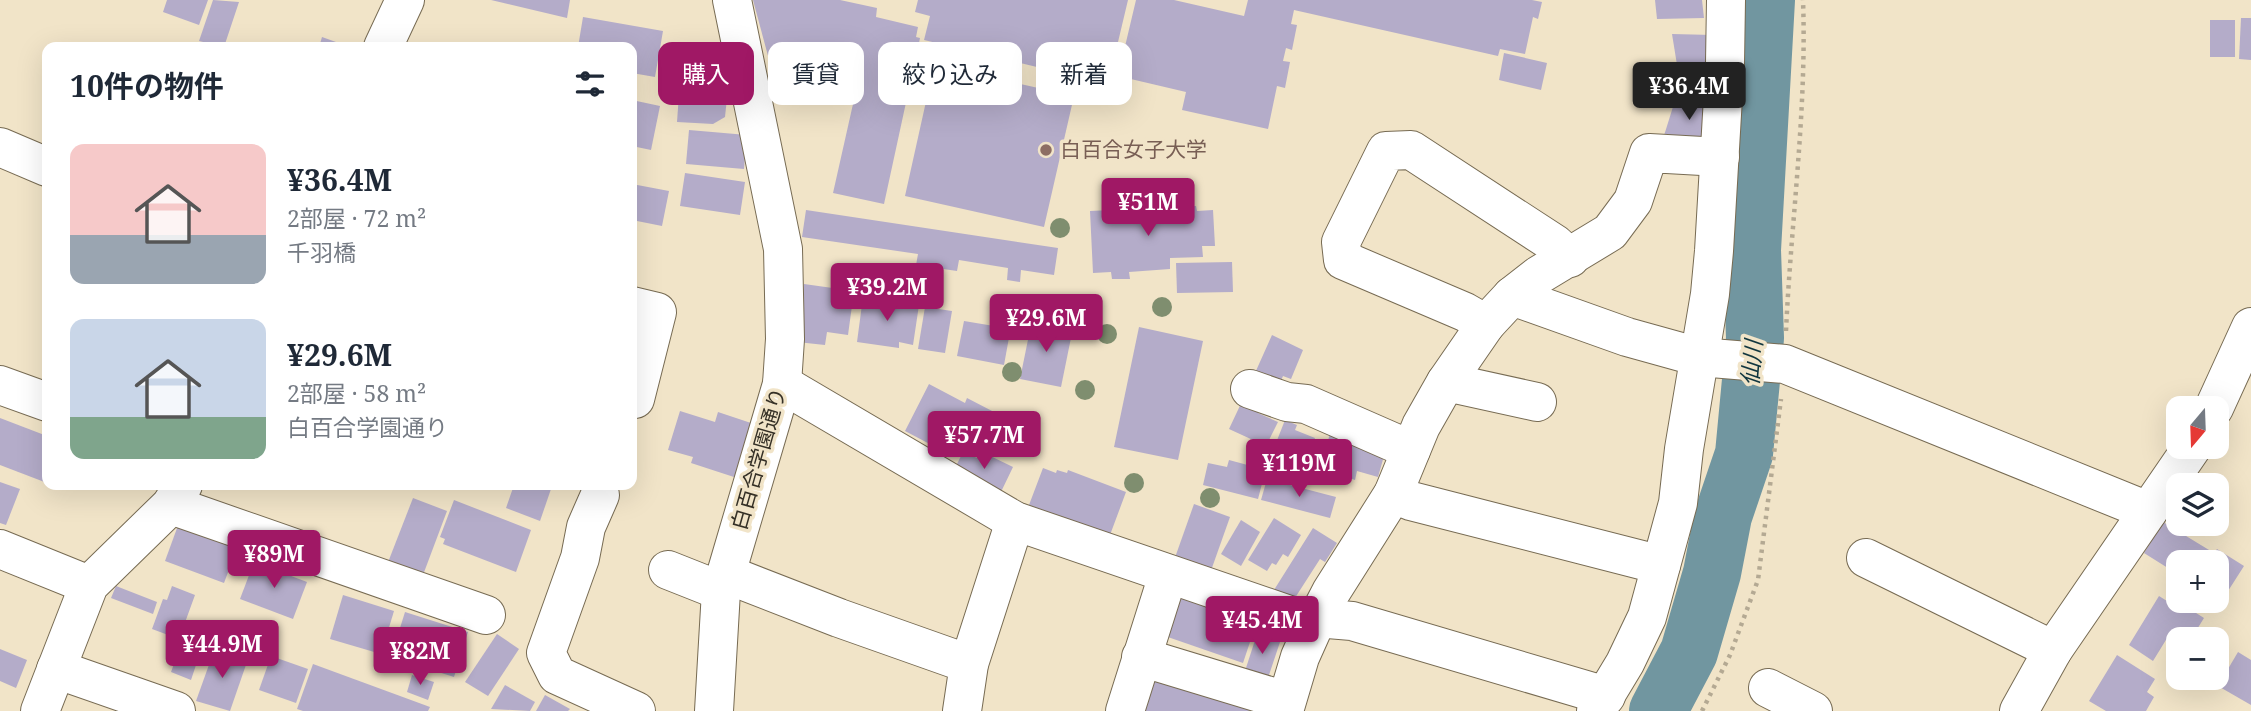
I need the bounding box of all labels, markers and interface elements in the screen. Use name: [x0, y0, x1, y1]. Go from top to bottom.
chip: 購入: [658, 42, 754, 105]
chip: 賃貸: [768, 42, 864, 105]
chip: 絞り込み: [878, 42, 1022, 105]
chip: 新着: [1036, 42, 1132, 105]
pin: ¥36.4M: [1632, 62, 1746, 122]
text: 10件の物件: [70, 65, 224, 106]
icon: filters: [571, 65, 609, 103]
text: ¥36.4M: [1649, 69, 1729, 101]
place label: 白百合女子大学: [1060, 135, 1207, 163]
marker: 白百合女子大学: [1038, 142, 1054, 158]
text: ¥36.4M: [287, 159, 392, 200]
icon: home: [126, 172, 210, 256]
pin: ¥51M: [1107, 178, 1189, 238]
text: ¥51M: [1118, 185, 1178, 217]
text: 2部屋 · 72 m²: [287, 202, 426, 234]
text: 千羽橋: [287, 236, 356, 268]
pin: ¥39.2M: [830, 264, 944, 323]
text: ¥39.2M: [847, 270, 927, 302]
pin: ¥29.6M: [989, 294, 1103, 354]
text: ¥29.6M: [1006, 301, 1086, 333]
text: ¥29.6M: [287, 334, 392, 375]
water label: 仙川: [1733, 336, 1769, 387]
icon: home: [126, 347, 210, 431]
text: 2部屋 · 58 m²: [287, 377, 426, 409]
street label: 白百合学園通り: [724, 384, 792, 533]
north arrow: [2166, 396, 2230, 458]
map controls: [2166, 396, 2229, 690]
text: 白百合学園通り: [287, 411, 448, 443]
pin: ¥57.7M: [927, 412, 1041, 471]
text: ¥57.7M: [944, 418, 1024, 450]
pin: ¥119M: [1250, 440, 1348, 499]
text: ¥119M: [1262, 446, 1336, 478]
button: layers: [2166, 473, 2229, 536]
pin: ¥89M: [233, 530, 315, 590]
text: ¥89M: [244, 537, 304, 569]
button: +: [2166, 550, 2229, 613]
pin: ¥45.4M: [1205, 596, 1319, 656]
text: ¥45.4M: [1222, 603, 1302, 635]
pin: ¥44.9M: [165, 620, 279, 680]
text: ¥44.9M: [182, 627, 262, 659]
button: −: [2166, 627, 2229, 690]
pin: ¥82M: [379, 628, 461, 687]
text: ¥82M: [390, 634, 450, 666]

